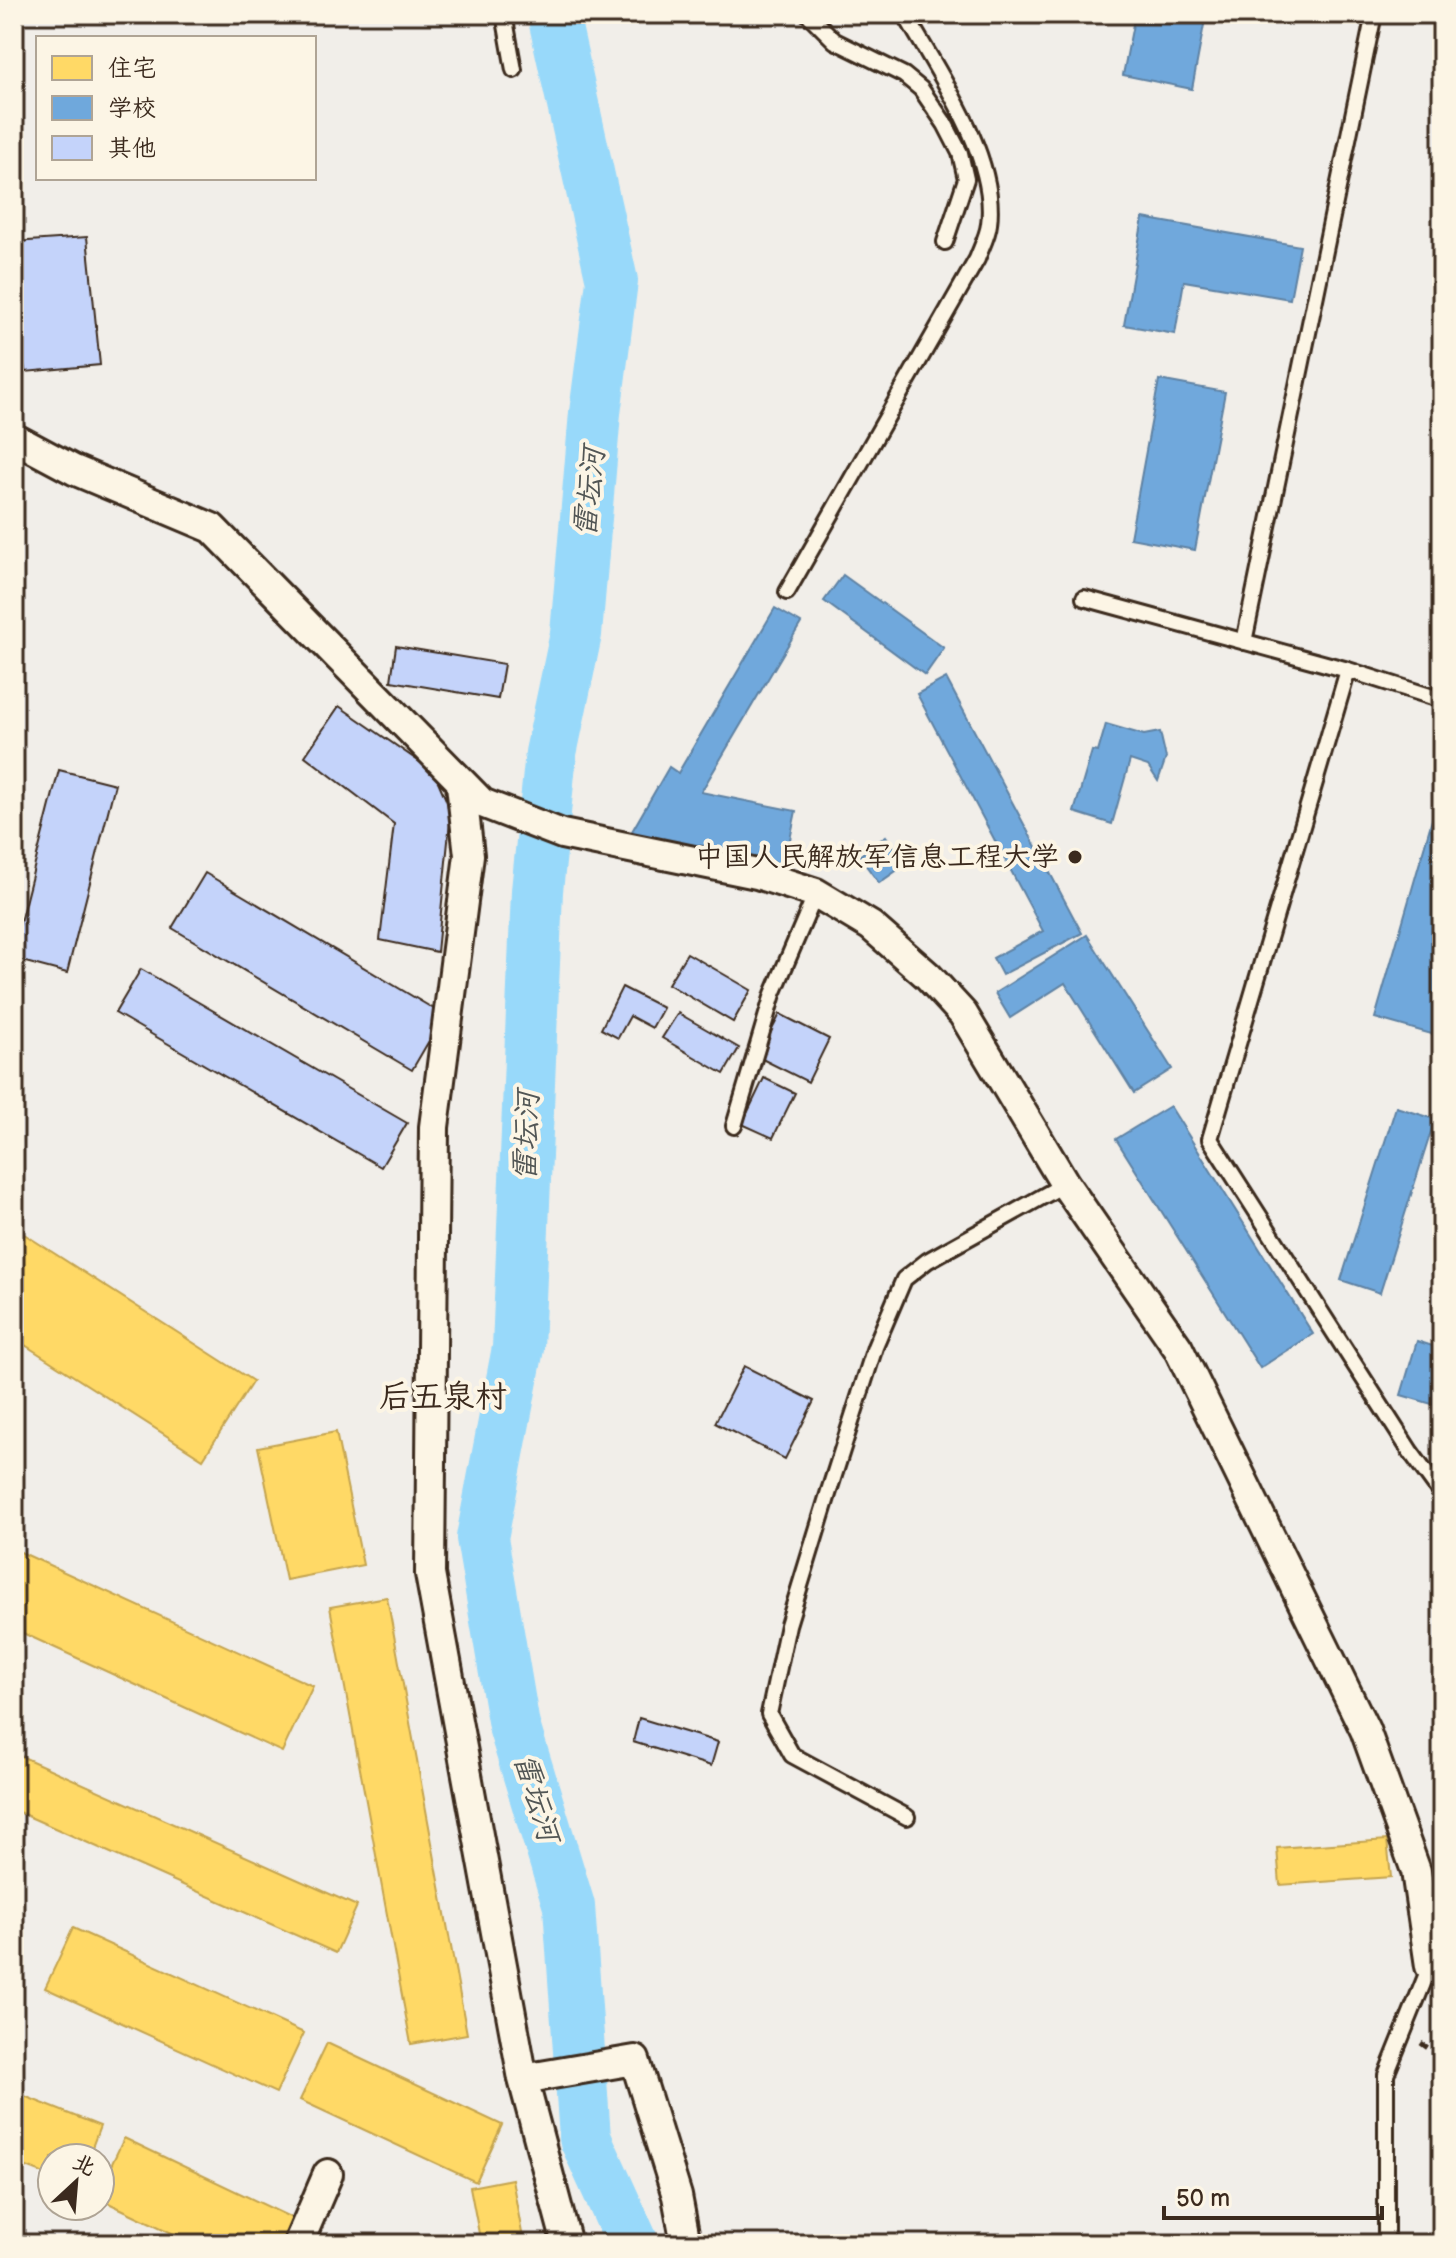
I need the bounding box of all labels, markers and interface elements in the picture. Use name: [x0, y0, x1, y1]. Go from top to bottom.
legend: [36, 36, 316, 180]
text: 住宅: [108, 54, 156, 83]
text: 学校: [108, 94, 156, 123]
text: 其他: [108, 134, 156, 163]
water label: 雷坛河: [567, 440, 613, 539]
place label: 中国人民解放军信息工程大学: [695, 841, 1059, 874]
marker: 中国人民解放军信息工程大学: [1066, 848, 1084, 866]
water label: 雷坛河: [507, 1085, 547, 1182]
district label: 后五泉村: [379, 1378, 507, 1417]
water label: 雷坛河: [506, 1750, 568, 1851]
north arrow: [36, 2142, 116, 2222]
text: 北: [68, 2148, 100, 2182]
scale bar: [1164, 2170, 1382, 2220]
text: 50 m: [1176, 2184, 1230, 2213]

